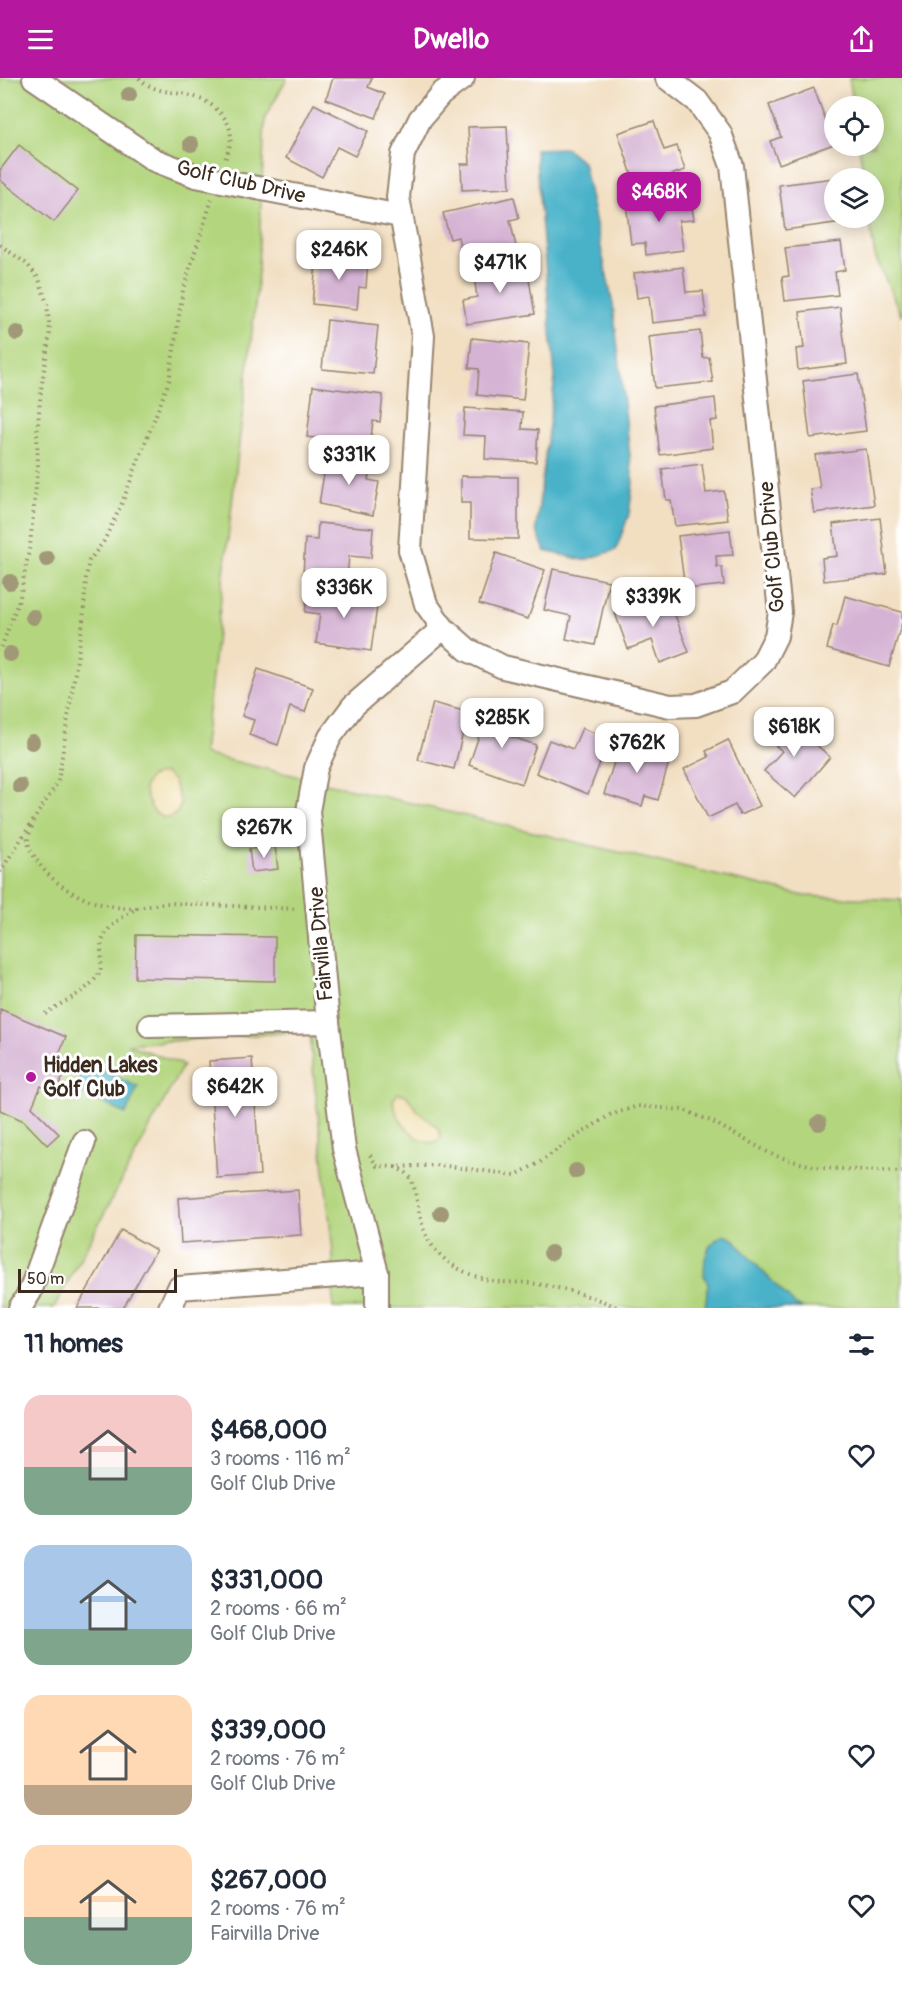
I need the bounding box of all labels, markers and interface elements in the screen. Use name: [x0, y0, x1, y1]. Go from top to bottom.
icon: menu: [24, 23, 57, 56]
text: Dwello: [413, 23, 489, 56]
icon: share: [845, 23, 878, 56]
map controls: [824, 96, 884, 228]
button: locate: [824, 96, 884, 156]
street label: Golf Club Drive: [174, 154, 309, 210]
button: layers: [824, 168, 884, 228]
pin: $468K: [617, 172, 701, 223]
text: $468K: [631, 179, 687, 204]
pin: $246K: [297, 230, 381, 281]
text: $246K: [310, 237, 368, 262]
pin: $471K: [458, 243, 542, 294]
text: $471K: [474, 250, 526, 275]
pin: $331K: [307, 435, 391, 486]
text: $331K: [322, 442, 376, 467]
street label: Golf Club Drive: [753, 480, 791, 614]
pin: $336K: [302, 568, 386, 619]
text: $336K: [316, 575, 372, 600]
pin: $339K: [611, 577, 695, 628]
text: $339K: [625, 584, 681, 609]
pin: $285K: [460, 698, 544, 749]
text: $285K: [475, 705, 530, 730]
pin: $618K: [752, 707, 836, 758]
text: $618K: [768, 714, 820, 739]
pin: $762K: [595, 723, 679, 774]
text: $762K: [609, 730, 665, 755]
pin: $267K: [222, 808, 306, 859]
text: $267K: [236, 815, 292, 840]
street label: Fairvilla Drive: [302, 885, 339, 1002]
place label: Hidden Lakes Golf Club: [43, 1052, 158, 1103]
pin: $642K: [193, 1067, 277, 1118]
marker: Hidden Lakes Golf Club: [24, 1070, 38, 1084]
text: $642K: [206, 1074, 264, 1099]
scale bar: [18, 1266, 177, 1294]
text: 50 m: [27, 1269, 64, 1289]
text: 11 homes: [24, 1328, 123, 1360]
icon: filters: [845, 1328, 878, 1361]
text: $468,000: [210, 1414, 327, 1446]
icon: home: [72, 1419, 144, 1491]
icon: heart: [845, 1439, 878, 1472]
text: 3 rooms · 116 m²: [210, 1446, 351, 1471]
text: Golf Club Drive: [210, 1471, 335, 1496]
text: $331,000: [210, 1564, 323, 1596]
icon: home: [72, 1569, 144, 1641]
icon: heart: [845, 1589, 878, 1622]
text: 2 rooms · 66 m²: [210, 1596, 347, 1621]
text: Golf Club Drive: [210, 1621, 335, 1646]
text: $339,000: [210, 1714, 326, 1746]
icon: home: [72, 1719, 144, 1791]
icon: heart: [845, 1739, 878, 1772]
text: 2 rooms · 76 m²: [210, 1746, 346, 1771]
text: Golf Club Drive: [210, 1771, 335, 1796]
text: $267,000: [210, 1864, 327, 1896]
icon: home: [72, 1869, 144, 1941]
icon: heart: [845, 1889, 878, 1922]
text: 2 rooms · 76 m²: [210, 1896, 346, 1921]
text: Fairvilla Drive: [210, 1921, 319, 1946]

